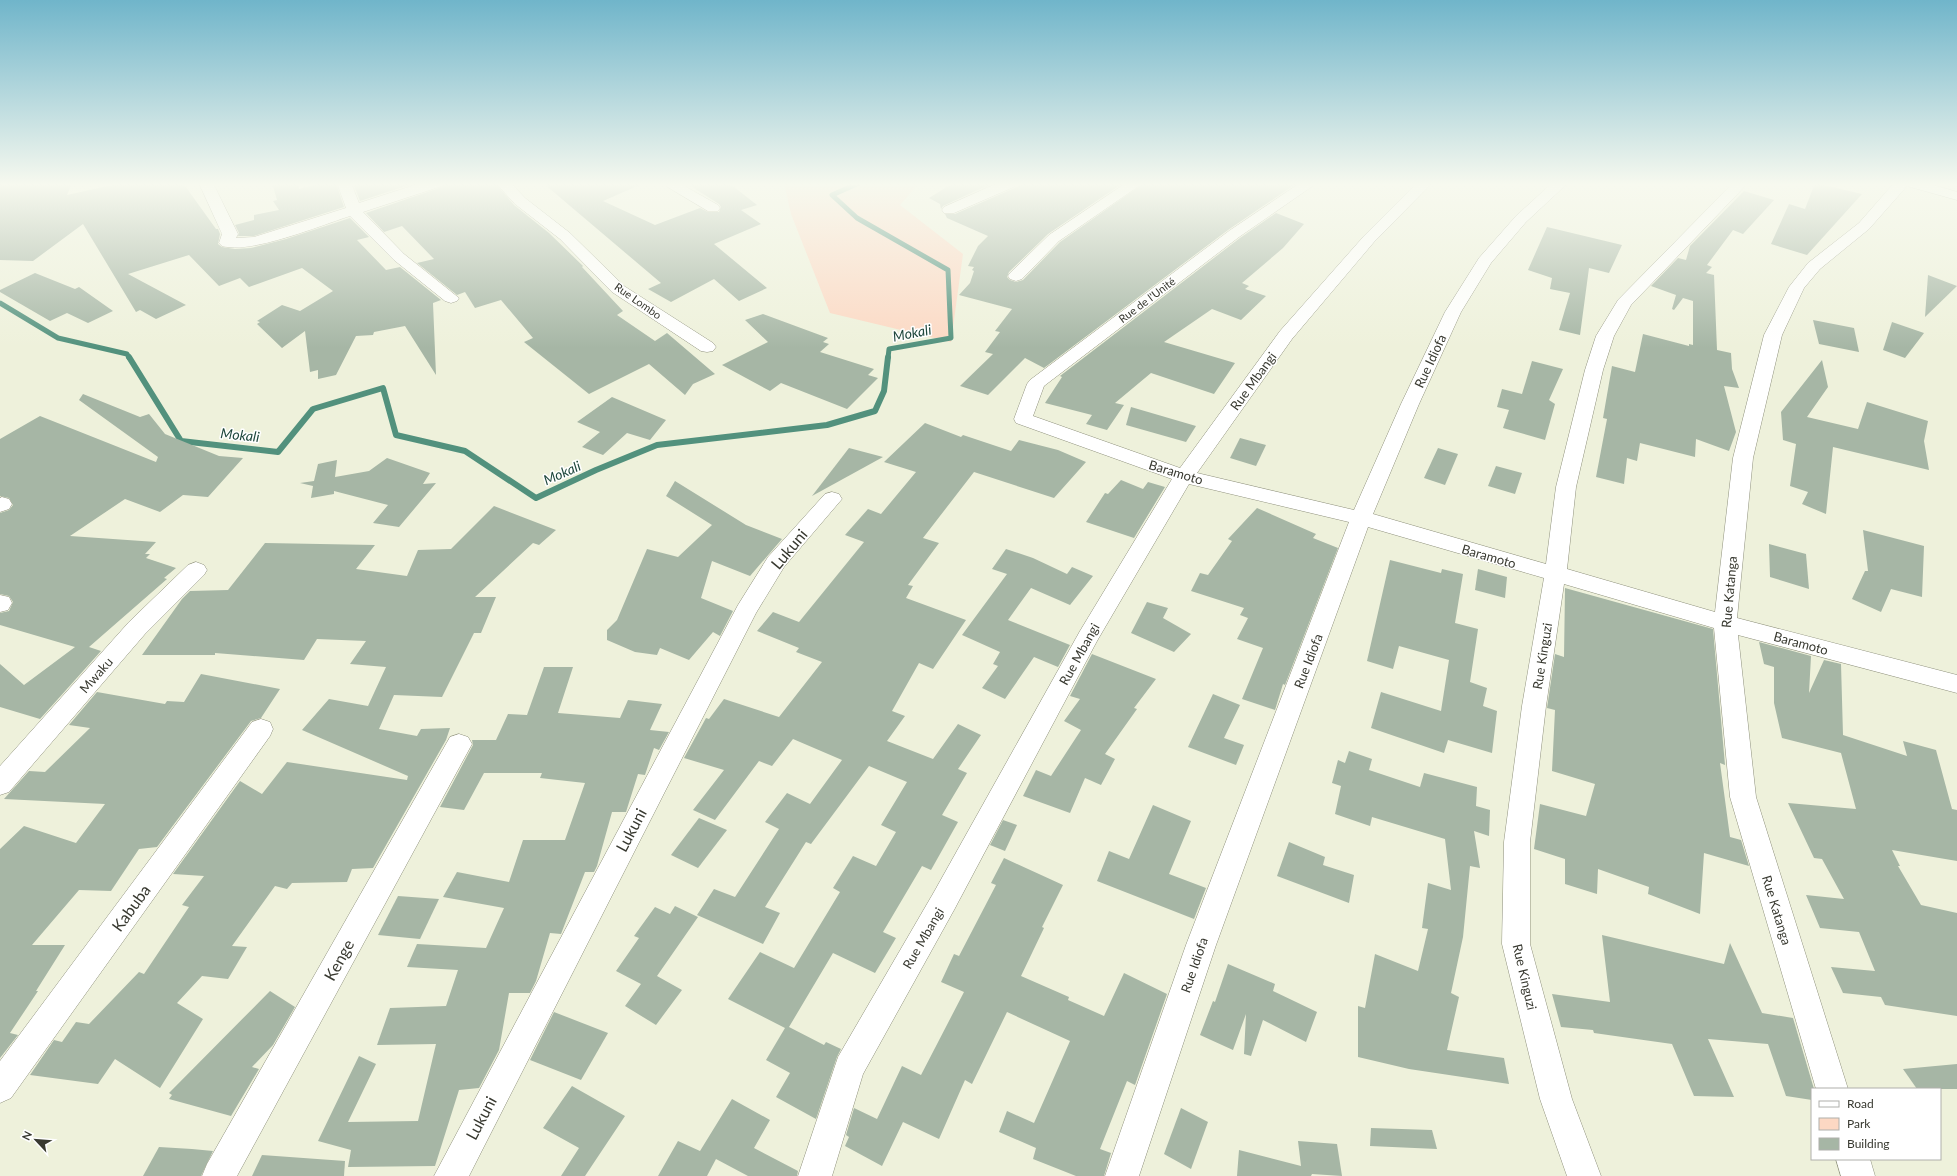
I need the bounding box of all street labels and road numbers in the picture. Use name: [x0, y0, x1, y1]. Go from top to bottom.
street label: Rue de l'Unité: [1116, 274, 1178, 325]
street label: Rue Lombo: [612, 280, 664, 322]
street label: Rue Idiofa: [1411, 332, 1449, 390]
street label: Rue Mbangi: [1226, 349, 1280, 413]
street label: Baramoto: [1147, 456, 1205, 488]
street label: Lukuni: [766, 525, 811, 573]
street label: Baramoto: [1460, 541, 1518, 571]
street label: Rue Katanga: [1718, 556, 1740, 628]
street label: Rue Mbangi: [1055, 620, 1103, 688]
street label: Rue Kinguzi: [1529, 622, 1555, 690]
street label: Baramoto: [1772, 628, 1830, 658]
street label: Rue Idiofa: [1290, 631, 1326, 691]
street label: Mwaku: [76, 654, 116, 696]
street label: Lukuni: [611, 805, 650, 855]
street label: Rue Katanga: [1759, 873, 1795, 947]
street label: Kabuba: [107, 881, 154, 935]
street label: Rue Mbangi: [899, 904, 947, 972]
street label: Rue Idiofa: [1177, 935, 1211, 995]
street label: Kenge: [320, 936, 358, 984]
street label: Rue Kinguzi: [1510, 942, 1540, 1012]
street label: Lukuni: [461, 1093, 500, 1143]

